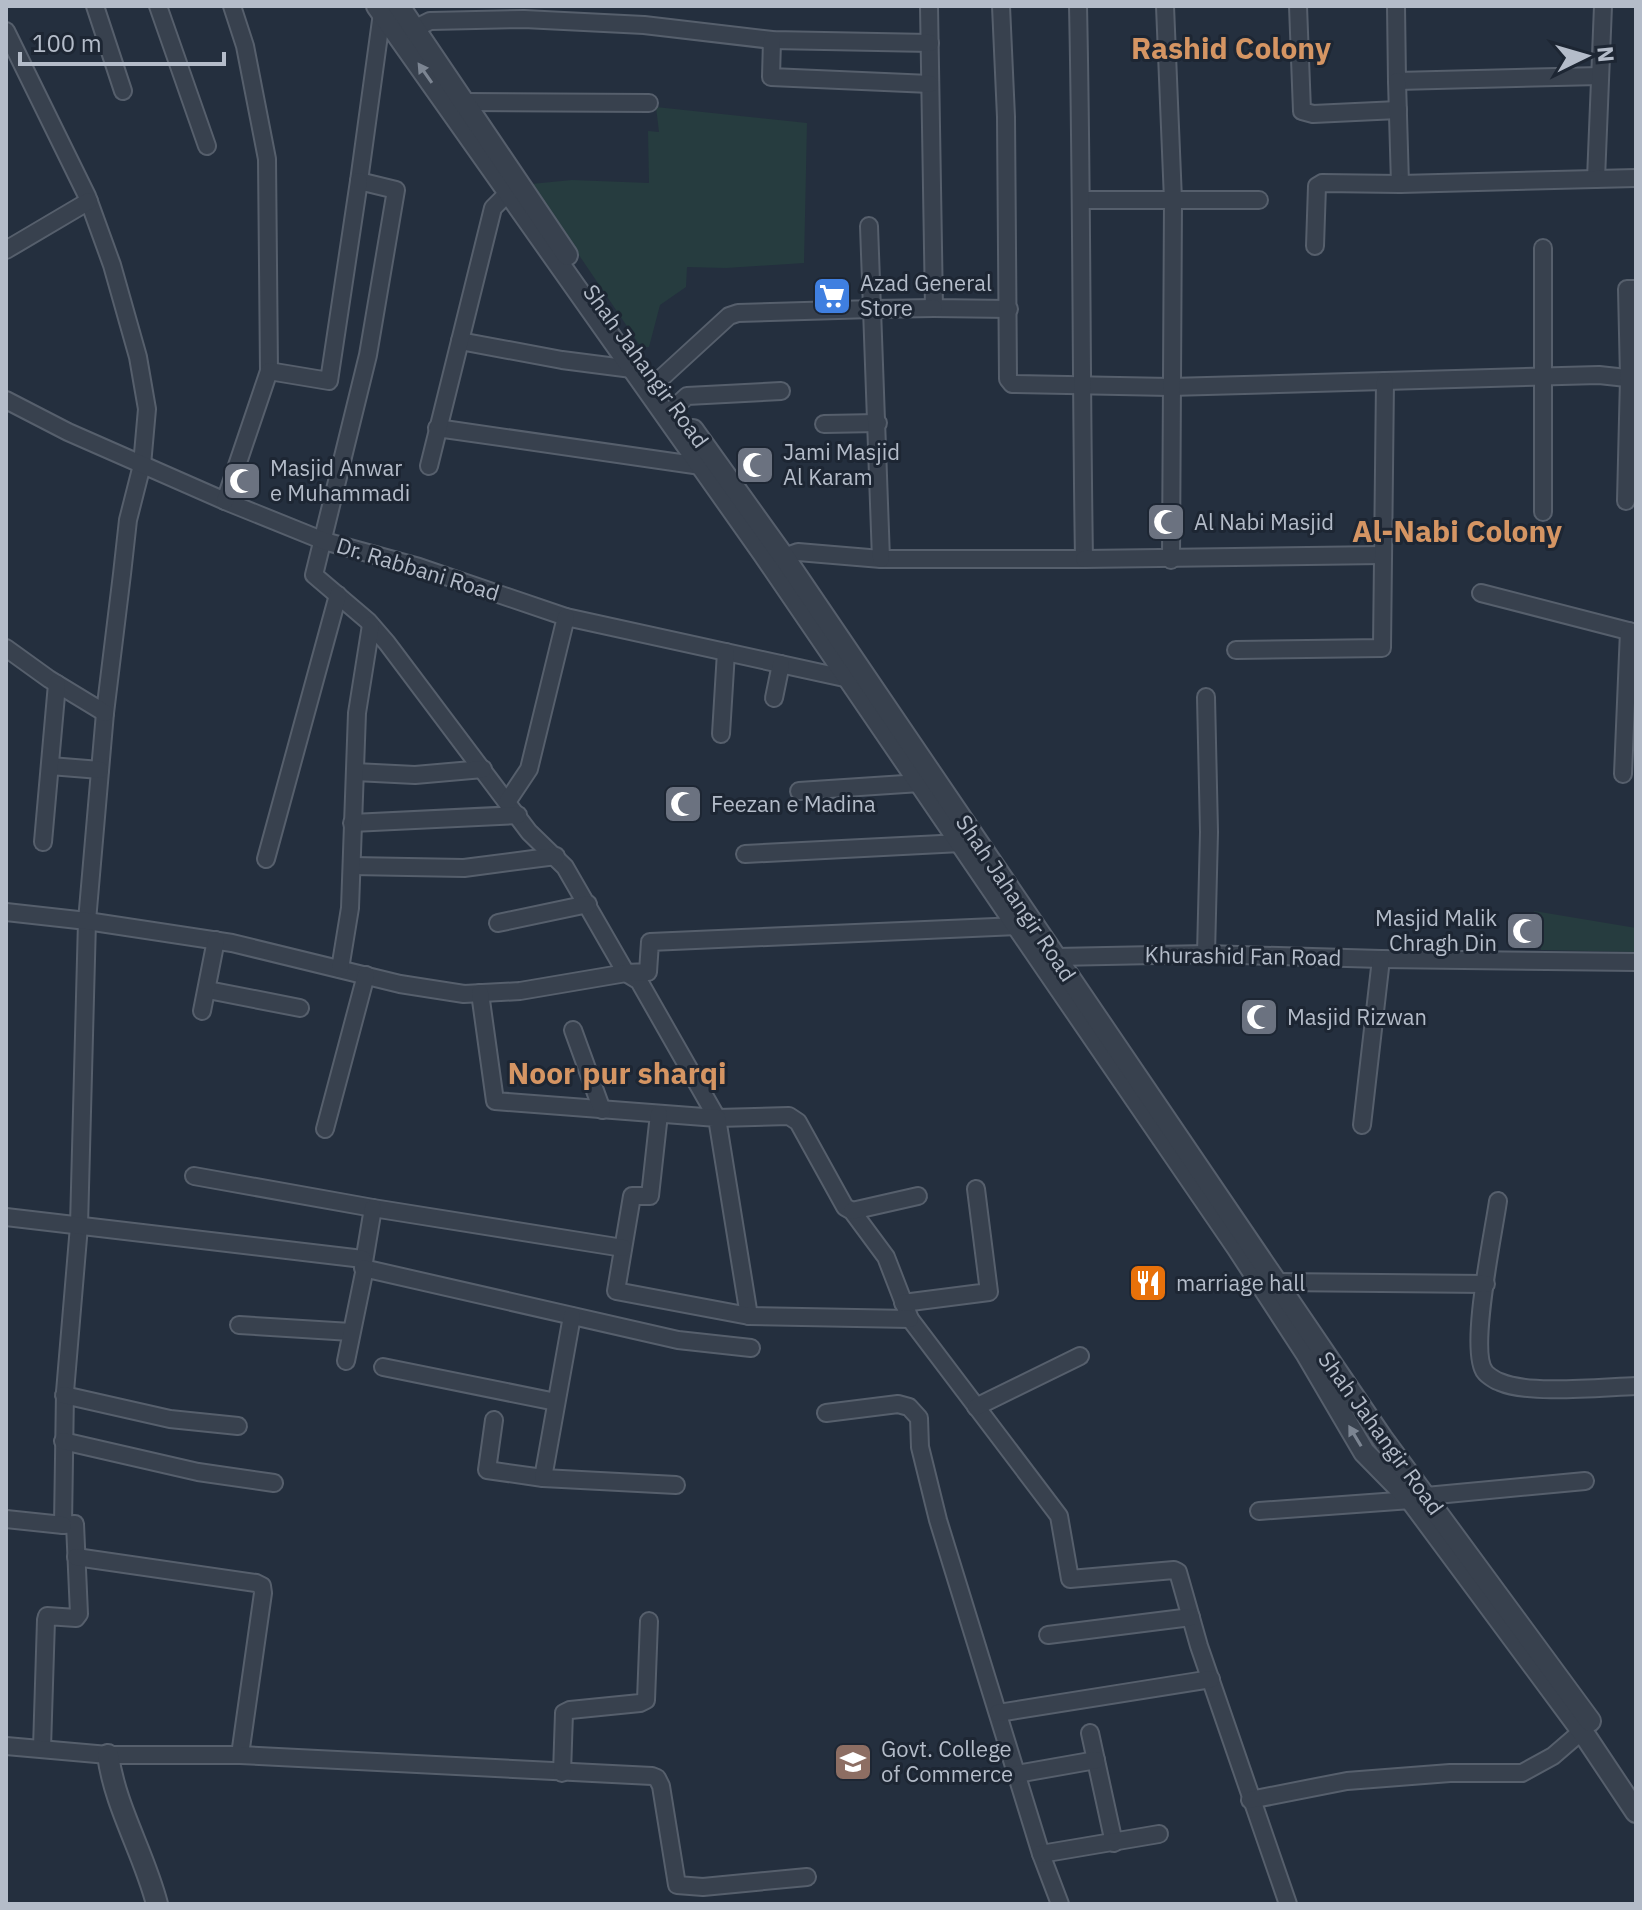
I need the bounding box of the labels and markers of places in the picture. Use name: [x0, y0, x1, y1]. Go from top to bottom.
place label: Azad General Store: [860, 268, 992, 322]
supermarket icon: Azad General Store: [811, 275, 853, 317]
place label: Jami Masjid Al Karam: [783, 437, 900, 491]
mosque icon: Jami Masjid Al Karam: [734, 444, 776, 486]
place label: Masjid Anwar e Muhammadi: [270, 453, 410, 507]
mosque icon: Masjid Anwar e Muhammadi: [221, 460, 263, 502]
mosque icon: Al Nabi Masjid: [1145, 501, 1187, 543]
place label: Al Nabi Masjid: [1194, 507, 1334, 536]
mosque icon: Feezan e Madina: [662, 783, 704, 825]
place label: Feezan e Madina: [711, 789, 876, 818]
place label: Masjid Malik Chragh Din: [1375, 903, 1497, 957]
mosque icon: Masjid Malik Chragh Din: [1504, 910, 1546, 952]
mosque icon: Masjid Rizwan: [1238, 996, 1280, 1038]
place label: Masjid Rizwan: [1287, 1002, 1427, 1031]
restaurant icon: marriage hall: [1127, 1262, 1169, 1304]
place label: marriage hall: [1176, 1268, 1305, 1297]
place label: Govt. College of Commerce: [881, 1734, 1013, 1788]
school or university icon: Govt. College of Commerce: [832, 1741, 874, 1783]

